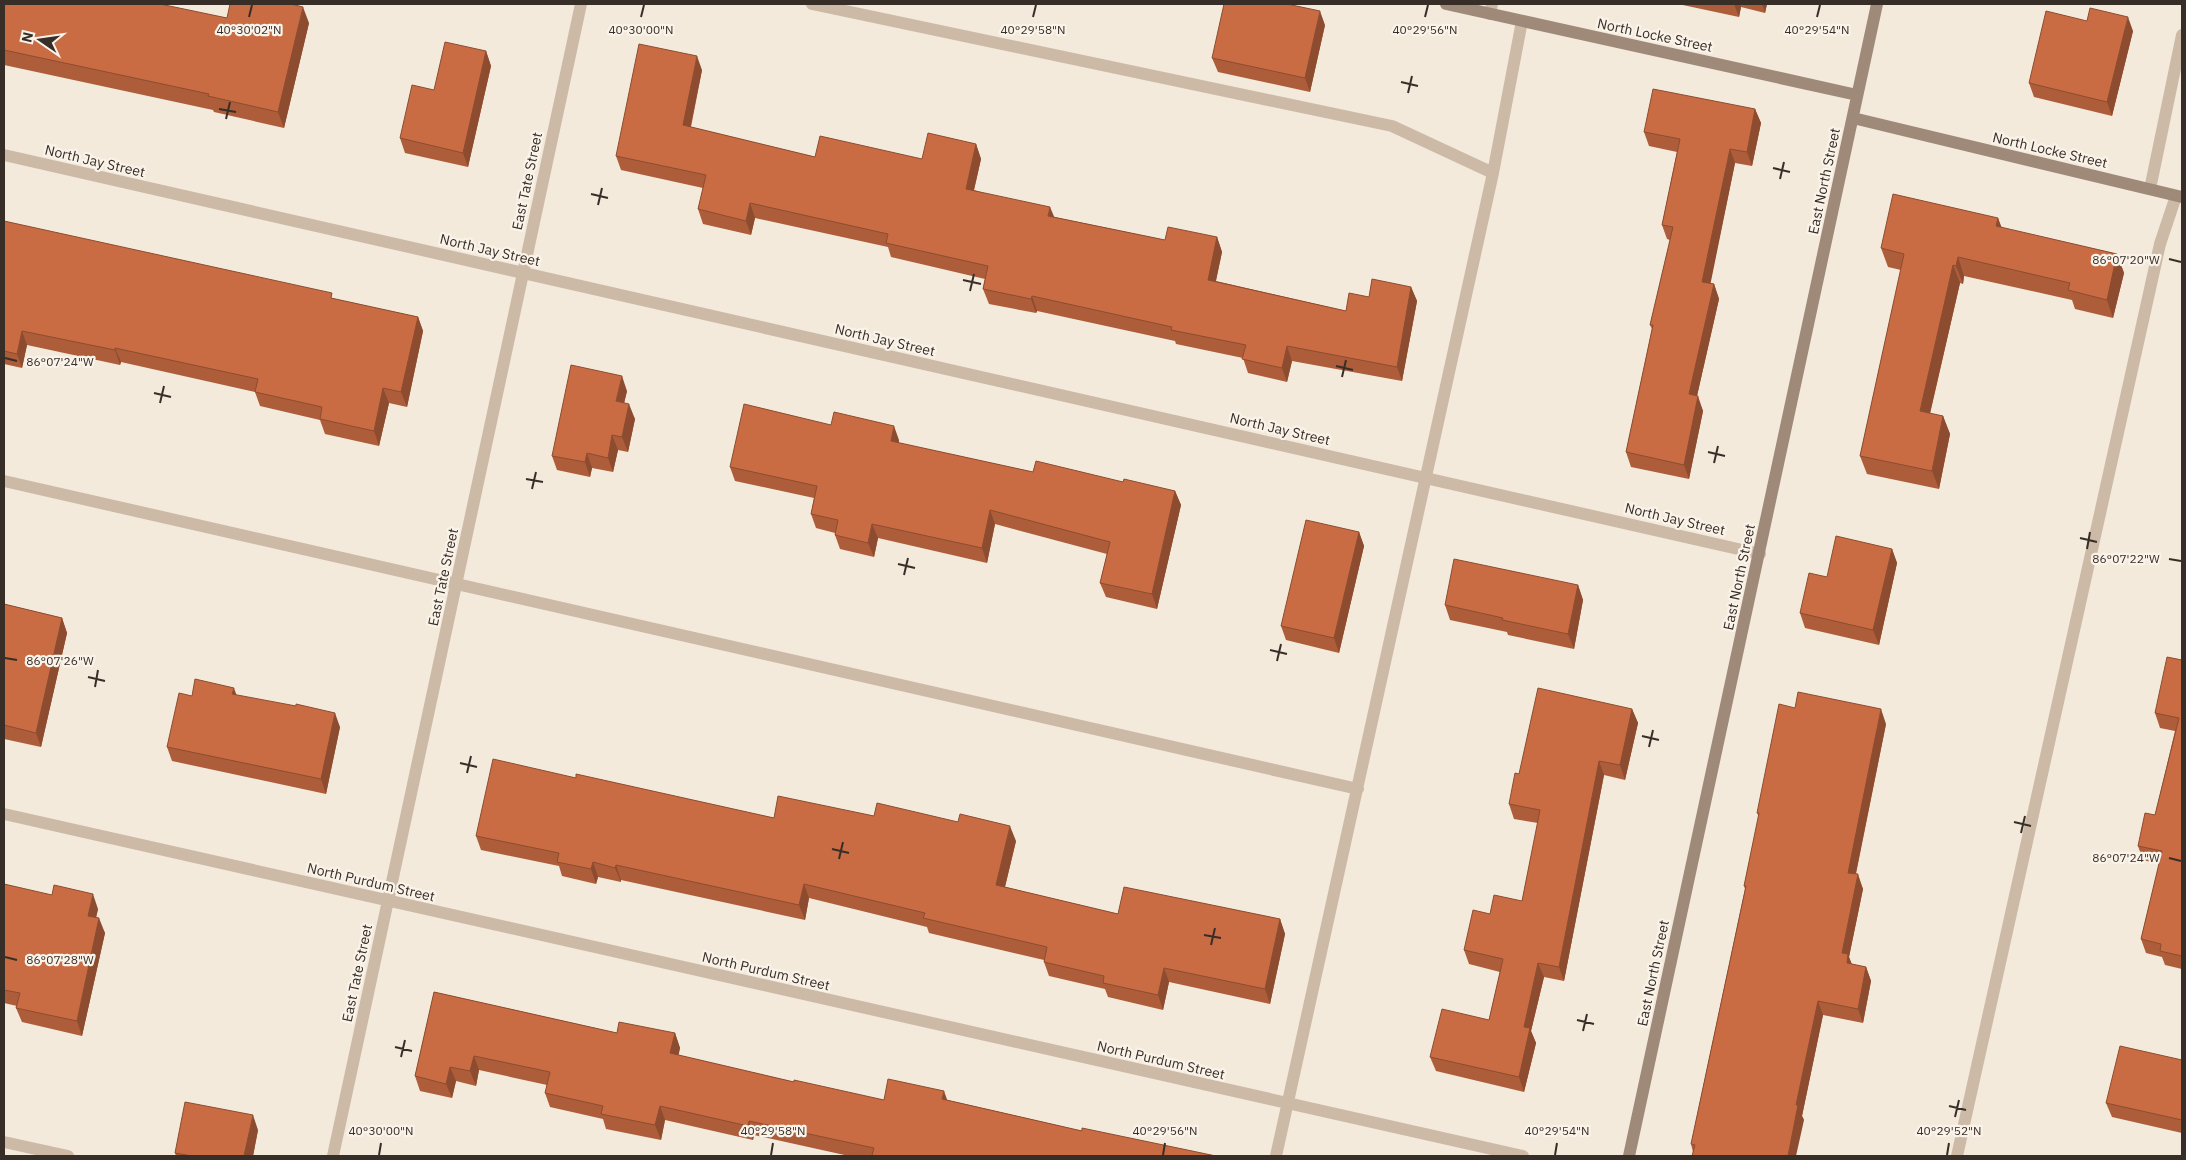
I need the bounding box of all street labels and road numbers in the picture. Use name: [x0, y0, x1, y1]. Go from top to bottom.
street label: North Locke Street: [1596, 14, 1714, 56]
street label: East North Street: [1804, 126, 1844, 236]
street label: North Locke Street: [1991, 128, 2109, 172]
street label: East Tate Street: [508, 130, 546, 231]
street label: North Jay Street: [43, 141, 147, 181]
street label: North Jay Street: [438, 230, 542, 270]
street label: North Jay Street: [833, 320, 937, 360]
street label: North Jay Street: [1228, 409, 1332, 449]
street label: North Jay Street: [1623, 499, 1727, 539]
street label: East North Street: [1719, 522, 1759, 632]
street label: East Tate Street: [424, 526, 462, 627]
street label: North Purdum Street: [305, 859, 437, 905]
street label: East North Street: [1633, 918, 1673, 1028]
street label: East Tate Street: [338, 922, 376, 1023]
street label: North Purdum Street: [700, 948, 832, 994]
street label: North Purdum Street: [1095, 1037, 1227, 1083]

